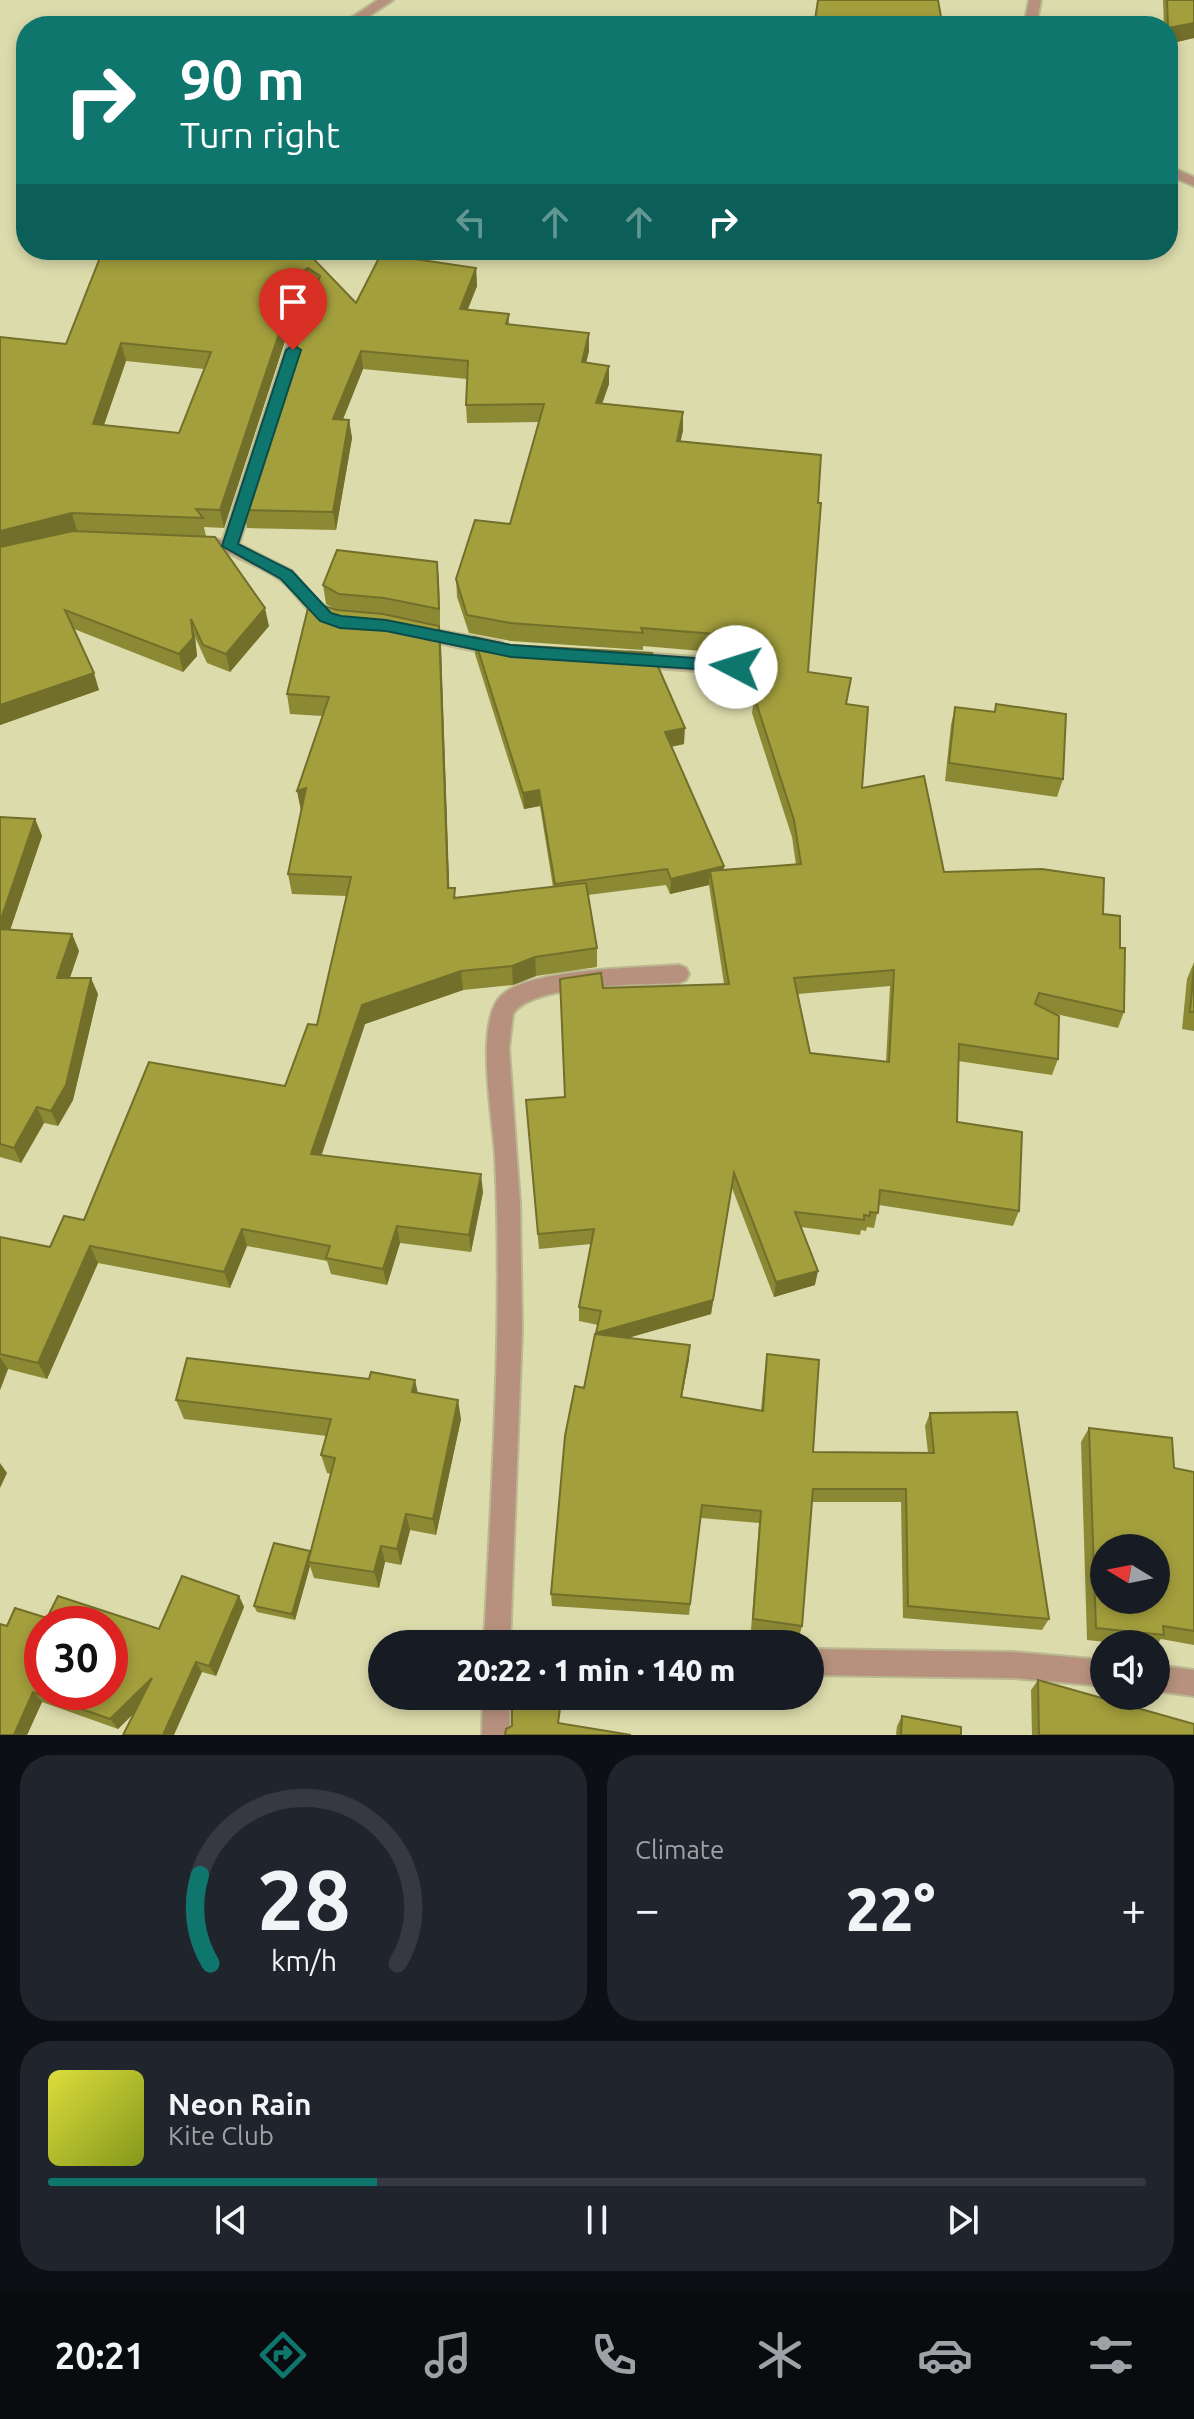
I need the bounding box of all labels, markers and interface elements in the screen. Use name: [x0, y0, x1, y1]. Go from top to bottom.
icon: right: [48, 48, 152, 152]
text: 90 m: [180, 48, 305, 111]
text: Turn right: [180, 114, 340, 155]
icon: left: [449, 200, 493, 244]
icon: ahead: [533, 200, 577, 244]
icon: ahead: [617, 200, 661, 244]
icon: right: [701, 200, 745, 244]
pin: [259, 268, 327, 350]
icon: arrive: [271, 280, 315, 324]
position arrow: [694, 625, 778, 709]
north arrow: [1090, 1534, 1170, 1614]
map controls: [1090, 1534, 1170, 1710]
speed limit sign: 30: [24, 1606, 128, 1710]
button: sound: [1090, 1630, 1170, 1710]
text: 20:22 · 1 min · 140 m: [457, 1653, 735, 1687]
text: Climate: [635, 1835, 724, 1864]
text: 28: [257, 1852, 350, 1946]
text: 22°: [846, 1875, 935, 1942]
text: −: [635, 1884, 660, 1933]
text: +: [1121, 1884, 1146, 1933]
text: km/h: [271, 1944, 337, 1976]
text: Neon Rain: [168, 2087, 312, 2121]
text: Kite Club: [168, 2121, 274, 2150]
icon: previous: [209, 2198, 253, 2242]
icon: pause: [575, 2198, 619, 2242]
icon: next: [941, 2198, 985, 2242]
icon: directions: [255, 2327, 311, 2383]
icon: music: [420, 2327, 476, 2383]
icon: phone: [586, 2327, 642, 2383]
icon: climate: [752, 2327, 808, 2383]
icon: car: [917, 2327, 973, 2383]
icon: filters: [1083, 2327, 1139, 2383]
text: 20:21: [55, 2335, 145, 2376]

